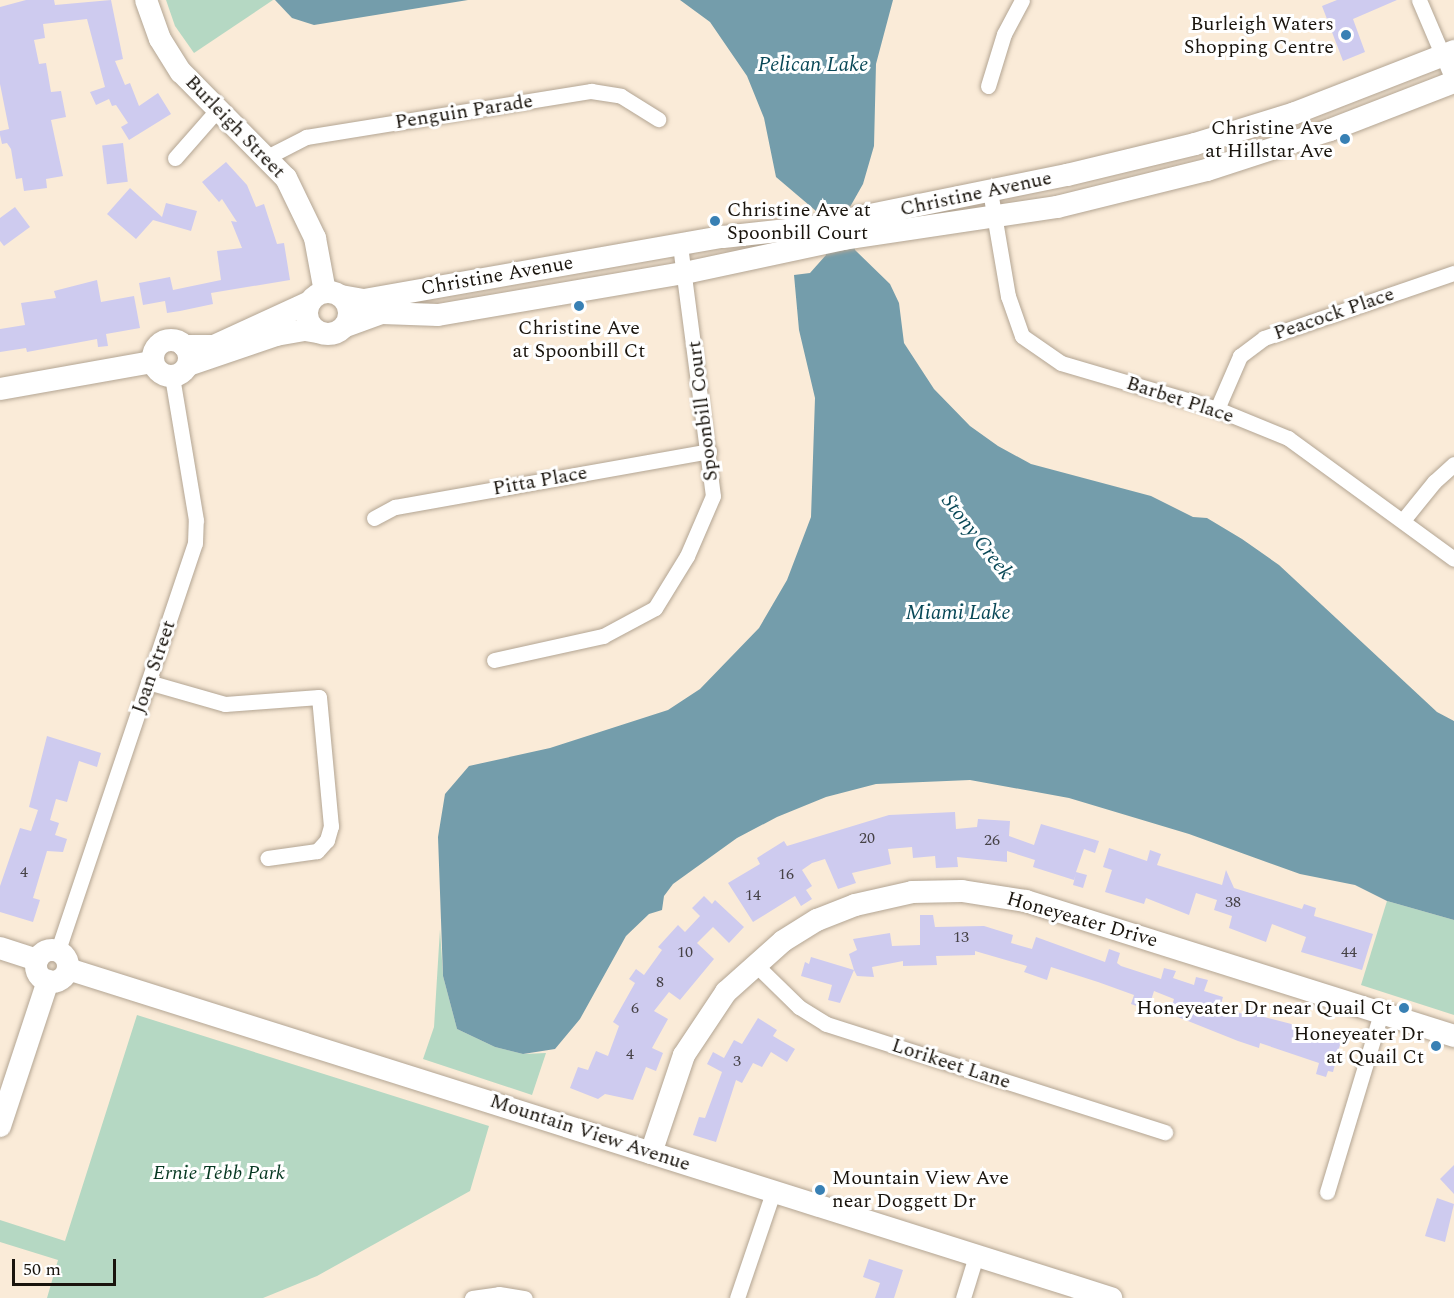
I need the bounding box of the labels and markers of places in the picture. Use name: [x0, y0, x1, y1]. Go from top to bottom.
place label: Burleigh Waters Shopping Centre: [1184, 12, 1334, 59]
marker: Burleigh Waters Shopping Centre: [1339, 28, 1353, 42]
place label: Christine Ave at Hillstar Ave: [1205, 116, 1333, 163]
marker: Christine Ave at Hillstar Ave: [1338, 132, 1352, 146]
place label: Christine Ave at Spoonbill Court: [727, 198, 871, 245]
marker: Christine Ave at Spoonbill Court: [708, 214, 722, 228]
marker: Christine Ave at Spoonbill Ct: [572, 299, 586, 313]
place label: Christine Ave at Spoonbill Ct: [513, 316, 645, 363]
place label: Honeyeater Dr near Quail Ct: [1136, 996, 1392, 1020]
marker: Honeyeater Dr near Quail Ct: [1397, 1001, 1411, 1015]
place label: Honeyeater Dr at Quail Ct: [1293, 1022, 1424, 1069]
marker: Honeyeater Dr at Quail Ct: [1429, 1039, 1443, 1053]
place label: Mountain View Ave near Doggett Dr: [832, 1166, 1009, 1213]
marker: Mountain View Ave near Doggett Dr: [813, 1183, 827, 1197]

